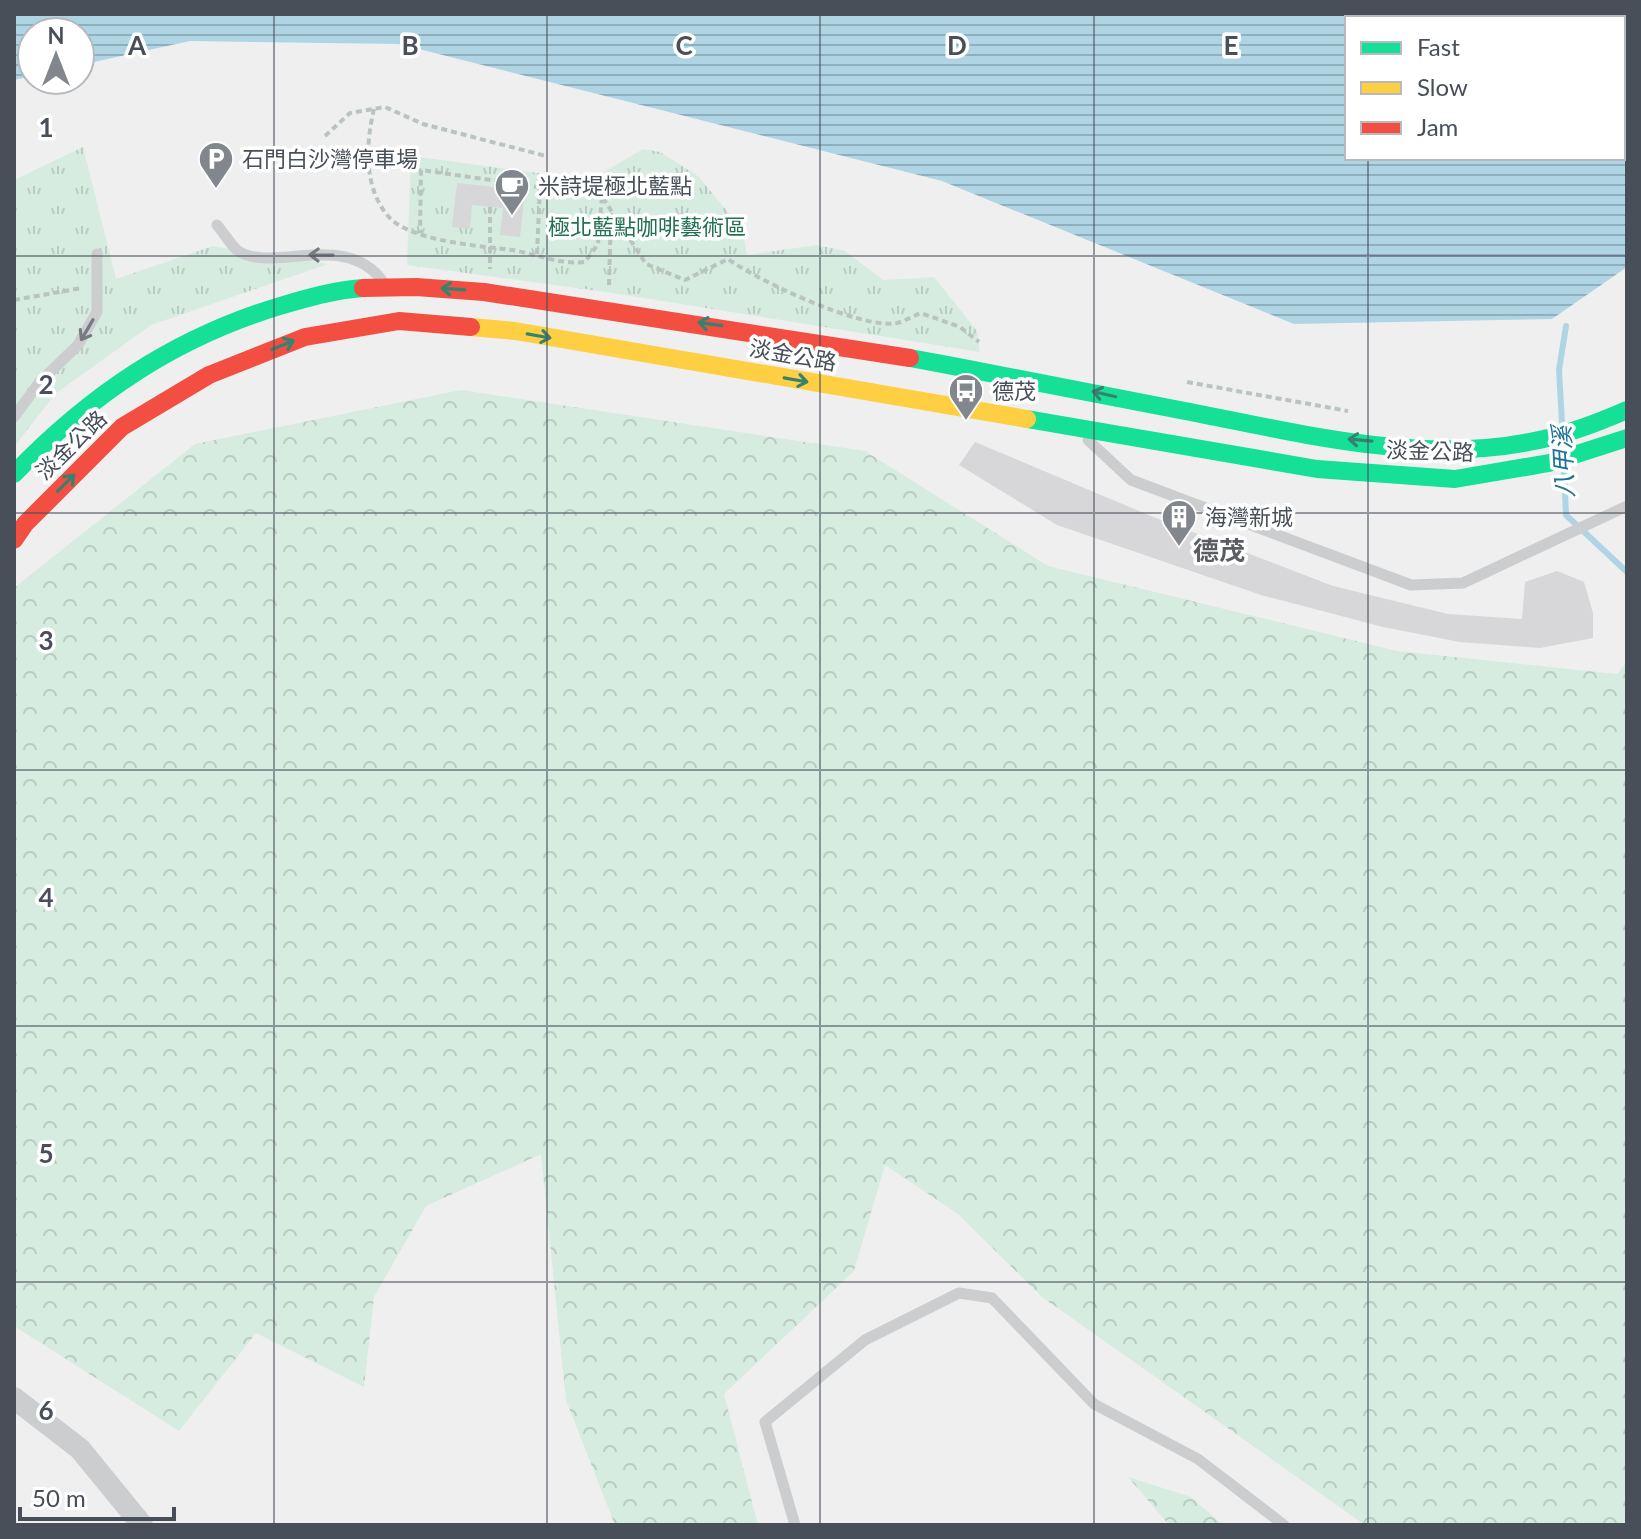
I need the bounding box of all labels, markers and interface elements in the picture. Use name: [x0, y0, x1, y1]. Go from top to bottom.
north arrow: [16, 16, 96, 96]
legend: [1345, 16, 1625, 160]
text: N: [48, 22, 64, 49]
text: A: [127, 29, 147, 61]
text: B: [401, 29, 419, 61]
text: C: [675, 29, 693, 61]
text: D: [947, 29, 967, 61]
text: E: [1224, 29, 1238, 61]
text: Fast: [1417, 32, 1460, 61]
text: Slow: [1417, 72, 1468, 101]
text: 1: [38, 111, 54, 143]
text: Jam: [1417, 112, 1458, 141]
parking icon: 石門白沙灣停車場: [197, 140, 235, 190]
place label: 石門白沙灣停車場: [242, 145, 418, 172]
cafe icon: 米詩堤極北藍點: [493, 167, 531, 217]
place label: 米詩堤極北藍點: [538, 172, 692, 199]
park label: 極北藍點咖啡藝術區: [548, 213, 746, 240]
one-way arrow: [308, 247, 334, 263]
one-way arrow: [440, 281, 466, 296]
one-way arrow: [698, 316, 723, 331]
one-way arrow: [79, 318, 95, 341]
one-way arrow: [526, 329, 551, 344]
street label: 淡金公路: [747, 334, 839, 375]
one-way arrow: [270, 337, 295, 352]
text: 2: [38, 368, 54, 400]
bus stop icon: 德茂: [947, 372, 985, 422]
one-way arrow: [782, 373, 808, 388]
place label: 德茂: [992, 377, 1036, 404]
one-way arrow: [1092, 386, 1117, 401]
street label: 淡金公路: [30, 404, 112, 485]
water label: 八甲溪: [1546, 422, 1579, 499]
one-way arrow: [1347, 432, 1374, 447]
street label: 淡金公路: [1386, 435, 1474, 466]
one-way arrow: [57, 473, 76, 493]
building icon: 海灣新城: [1160, 498, 1198, 548]
place label: 海灣新城: [1205, 503, 1293, 530]
district label: 德茂: [1193, 534, 1245, 566]
text: 3: [38, 624, 54, 656]
text: 4: [38, 881, 54, 913]
text: 5: [38, 1137, 54, 1169]
text: 6: [38, 1394, 54, 1426]
scale bar: [20, 1471, 174, 1521]
text: 50 m: [32, 1483, 86, 1512]

